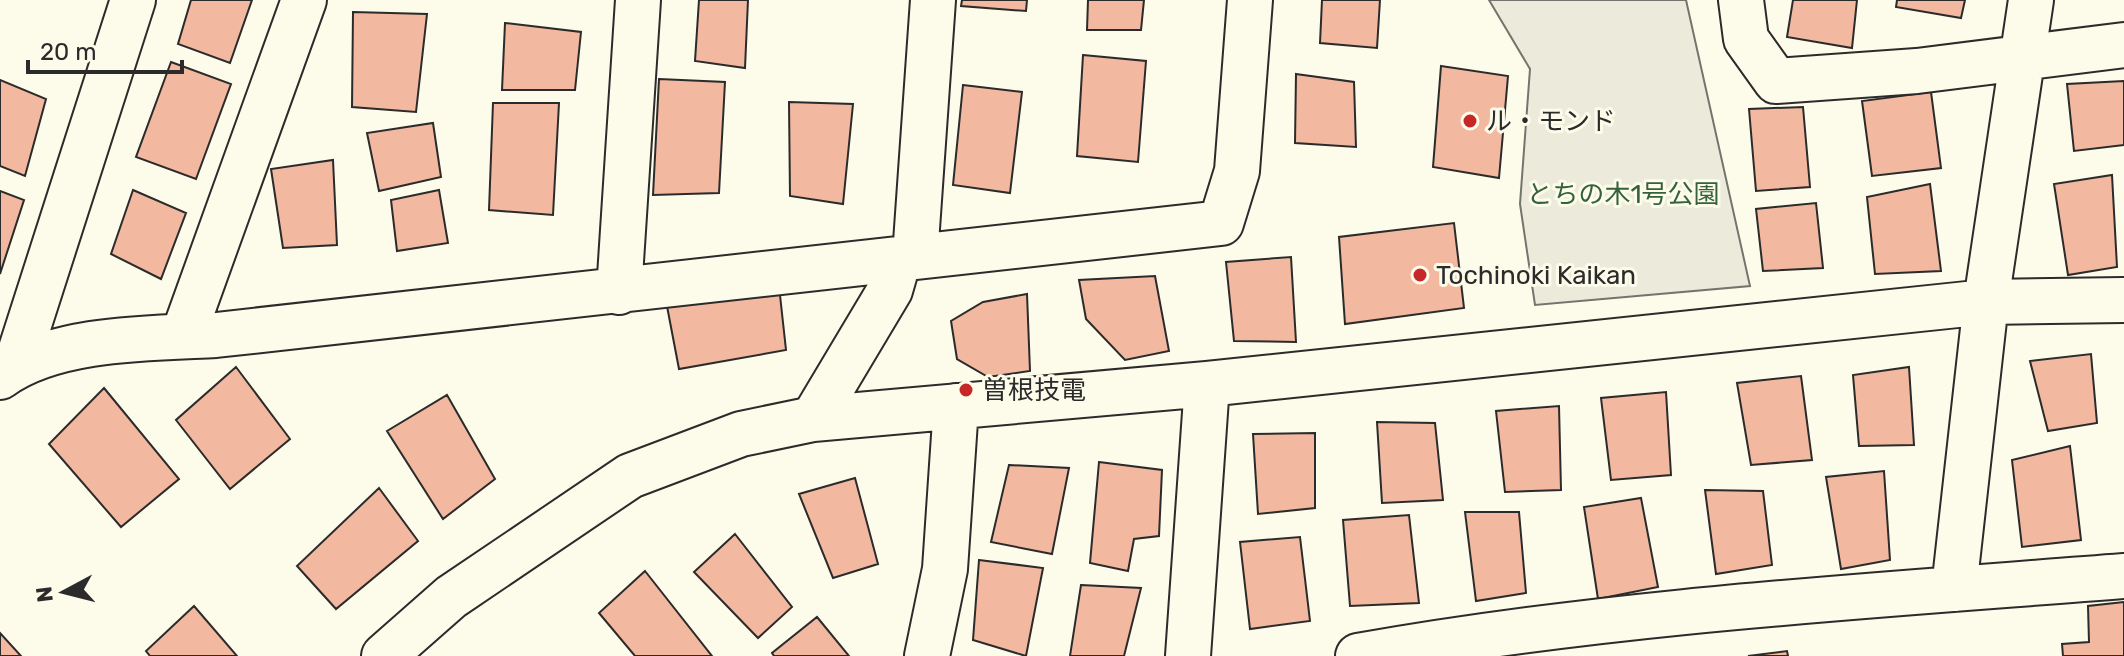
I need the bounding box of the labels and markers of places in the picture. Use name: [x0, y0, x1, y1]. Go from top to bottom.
place label: ル・モンド: [1486, 106, 1616, 137]
marker: ル・モンド: [1461, 112, 1479, 130]
place label: Tochinoki Kaikan: [1436, 260, 1636, 291]
marker: Tochinoki Kaikan: [1411, 266, 1429, 284]
place label: 曽根技電: [982, 375, 1086, 406]
marker: 曽根技電: [957, 381, 975, 399]

